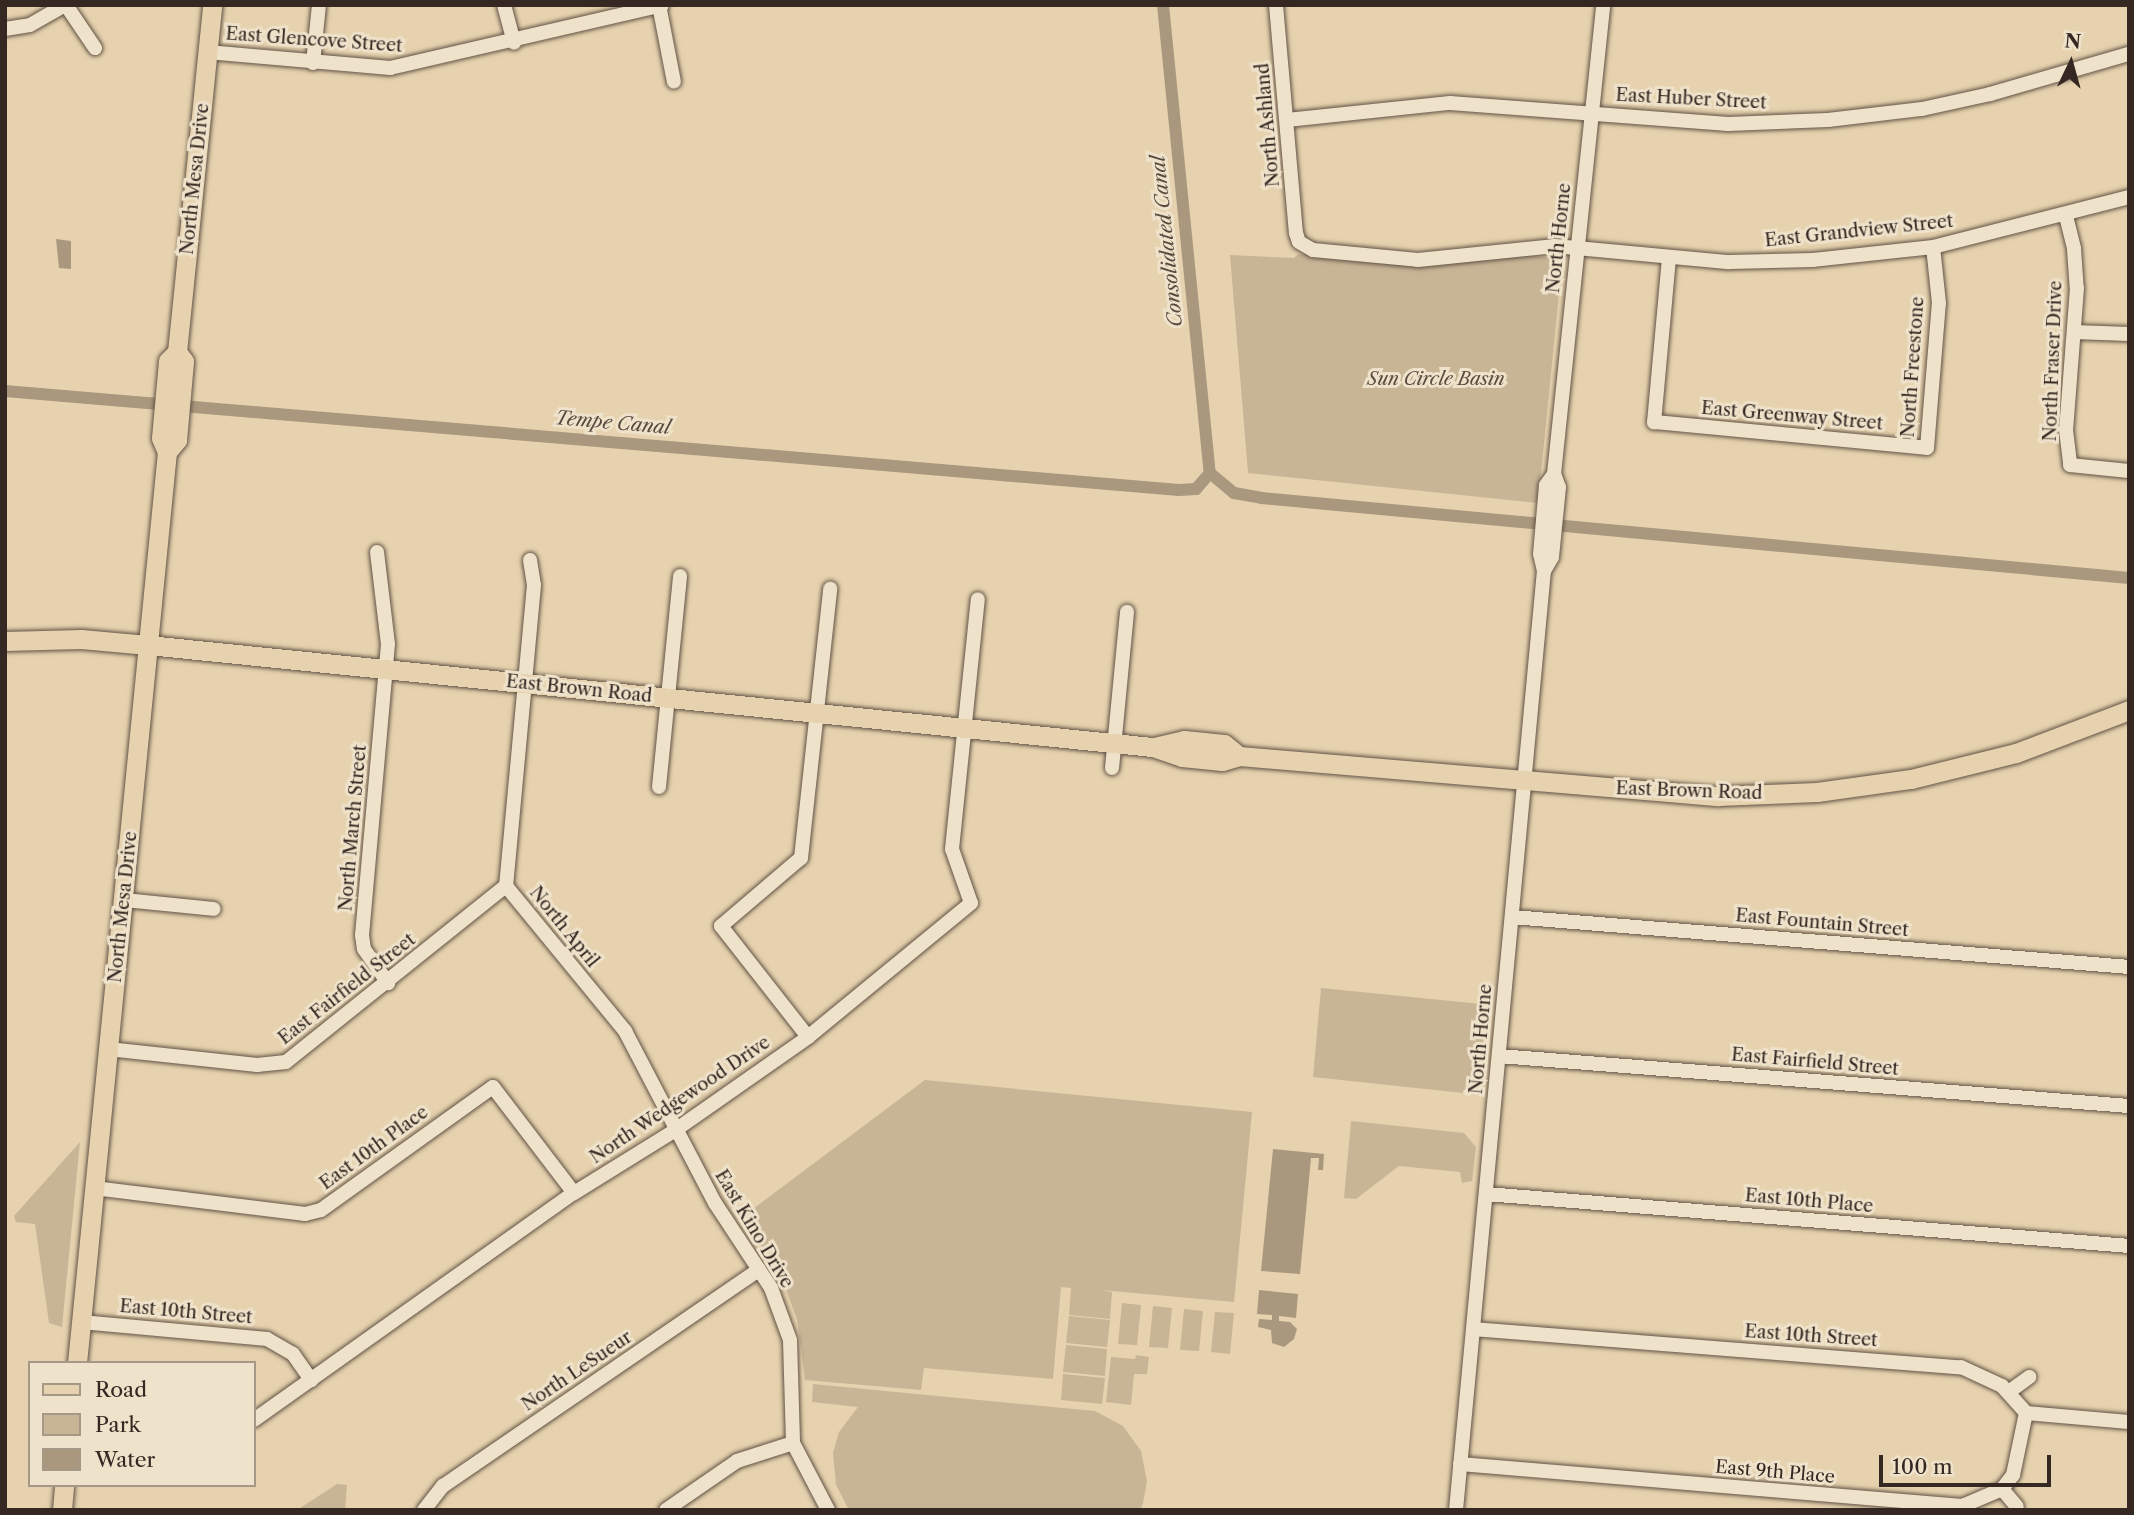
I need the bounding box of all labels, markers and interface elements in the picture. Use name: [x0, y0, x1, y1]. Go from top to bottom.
street label: East Glencove Street: [225, 23, 403, 57]
north arrow: [2036, 28, 2106, 98]
text: N: [2064, 29, 2082, 54]
street label: North Ashland: [1252, 62, 1284, 188]
street label: East Huber Street: [1615, 84, 1767, 114]
street label: North Mesa Drive: [176, 102, 214, 256]
water label: Consolidated Canal: [1147, 154, 1187, 328]
street label: North Horne: [1542, 182, 1576, 294]
street label: East Grandview Street: [1763, 210, 1955, 252]
street label: North Fraser Drive: [2039, 280, 2067, 442]
street label: North Freestone: [1897, 296, 1929, 438]
park label: Sun Circle Basin: [1367, 368, 1505, 390]
street label: East Greenway Street: [1700, 397, 1884, 435]
water label: Tempe Canal: [554, 407, 672, 439]
street label: East Brown Road: [505, 671, 653, 707]
street label: North March Street: [335, 744, 371, 912]
street label: East Brown Road: [1615, 778, 1763, 804]
street label: North Mesa Drive: [104, 830, 142, 984]
street label: North April: [525, 882, 603, 972]
street label: East Fountain Street: [1735, 905, 1909, 941]
street label: East Fairfield Street: [274, 929, 420, 1049]
street label: North Horne: [1465, 983, 1497, 1095]
street label: North Wedgewood Drive: [586, 1032, 774, 1168]
street label: East Fairfield Street: [1730, 1044, 1900, 1080]
street label: East 10th Place: [316, 1102, 432, 1194]
street label: East Kino Drive: [710, 1166, 798, 1292]
street label: East 10th Place: [1744, 1185, 1874, 1217]
street label: East 10th Street: [119, 1295, 253, 1329]
street label: East 10th Street: [1744, 1321, 1878, 1351]
street label: North LeSueur: [518, 1326, 636, 1416]
legend: [28, 1361, 256, 1487]
text: Road: [95, 1377, 147, 1402]
text: Park: [95, 1412, 141, 1437]
scale bar: [1882, 1442, 2054, 1486]
text: Water: [95, 1447, 155, 1472]
text: 100 m: [1892, 1454, 1953, 1479]
street label: East 9th Place: [1714, 1456, 1836, 1488]

